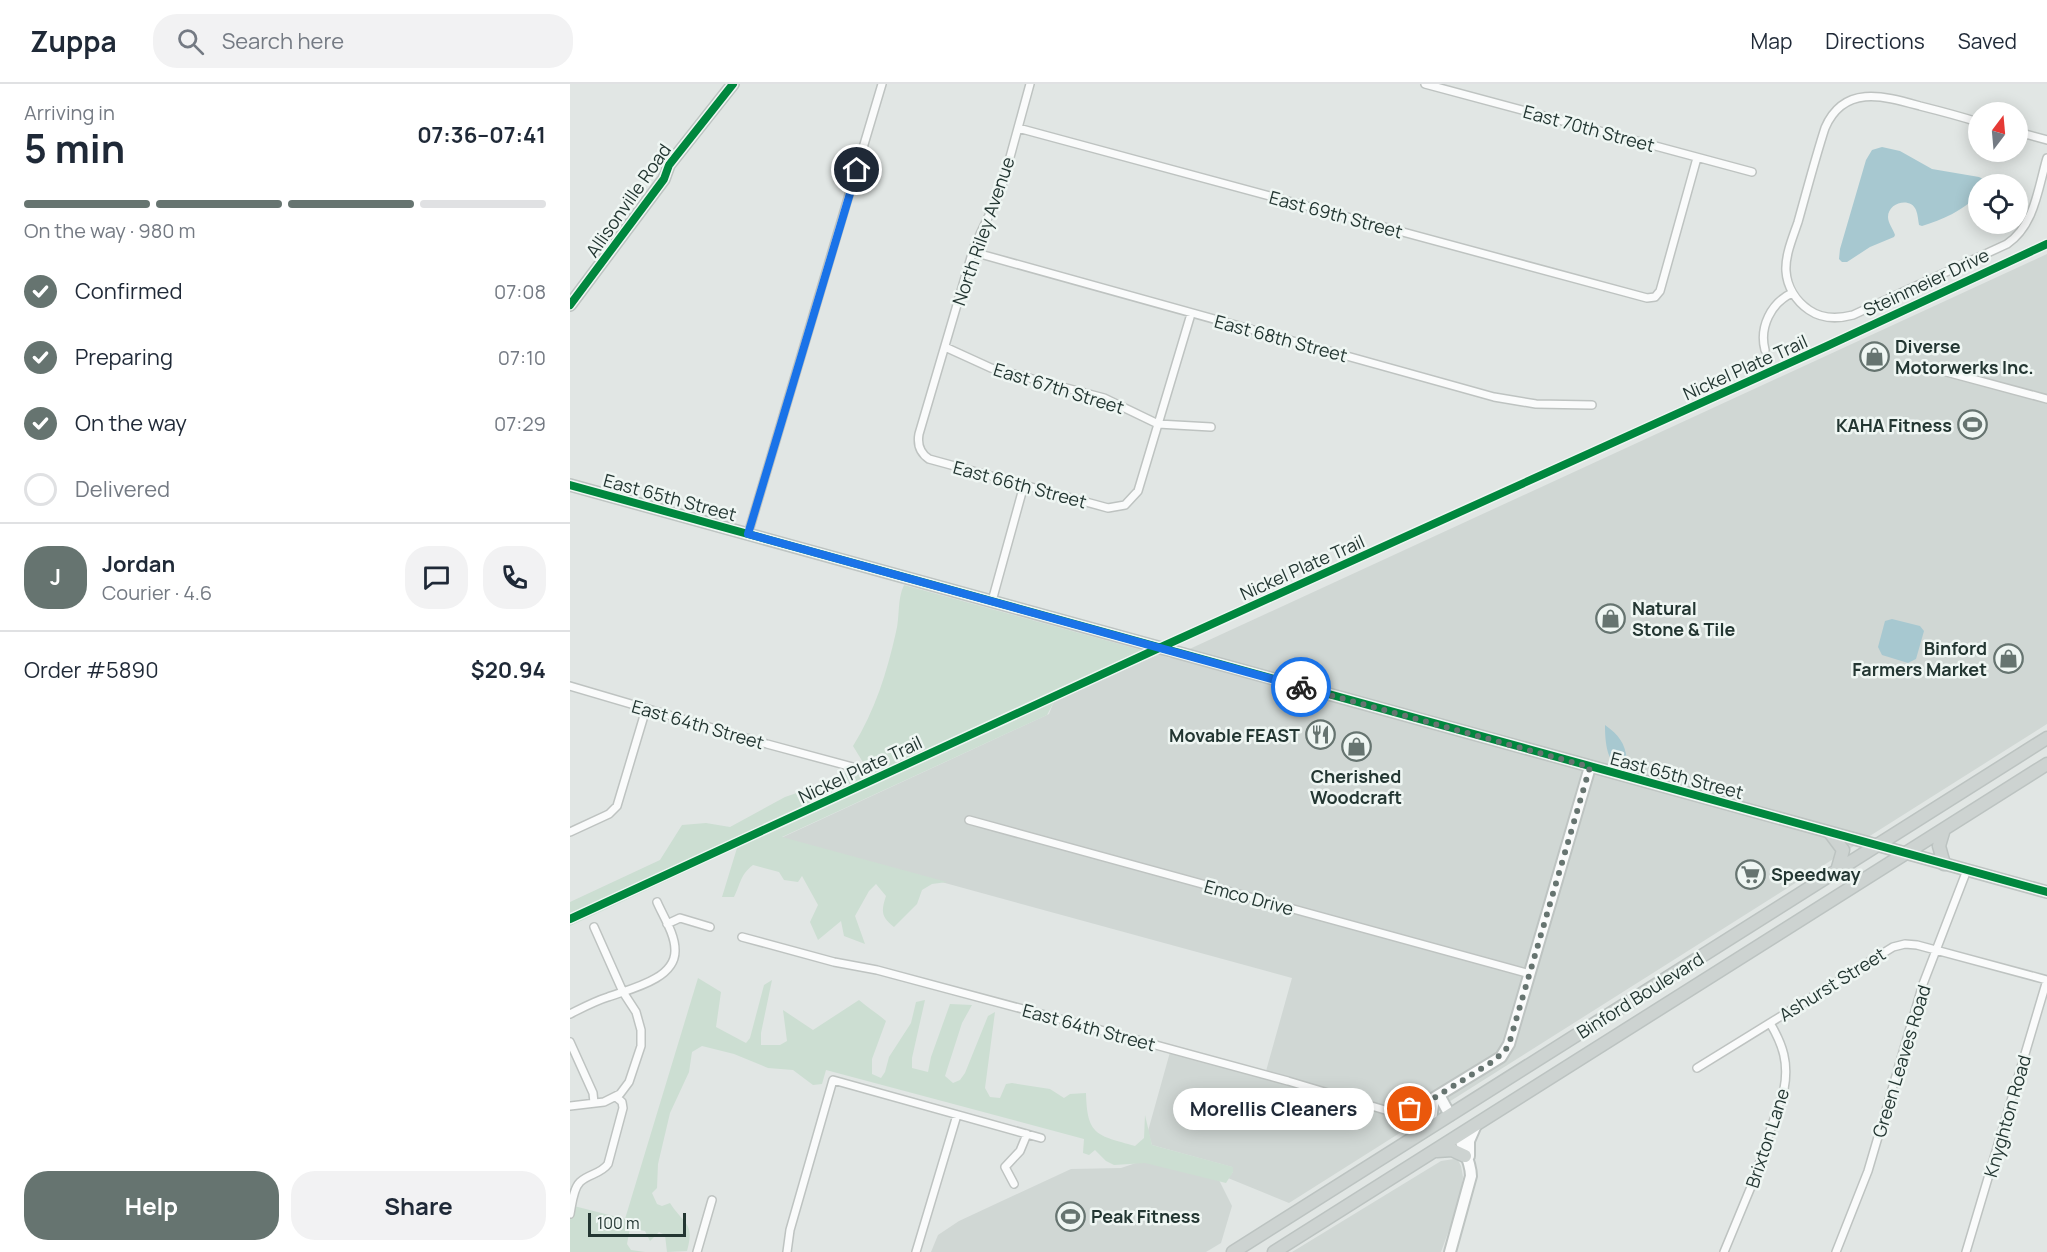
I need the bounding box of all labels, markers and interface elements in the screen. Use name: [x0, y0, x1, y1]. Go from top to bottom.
search box: [153, 14, 573, 68]
text: Zuppa: [30, 22, 117, 60]
icon: search: [174, 25, 207, 58]
text: Search here: [222, 26, 344, 56]
text: Map: [1751, 27, 1792, 55]
text: Directions: [1825, 27, 1925, 55]
text: Saved: [1958, 27, 2017, 55]
text: Arriving in: [24, 99, 115, 126]
street label: East 70th Street: [1521, 99, 1657, 157]
north arrow: [1968, 102, 2028, 162]
map controls: [1968, 102, 2028, 234]
text: 07:36–07:41: [417, 120, 546, 150]
text: 5 min: [24, 121, 125, 175]
street label: Allisonville Road: [580, 139, 676, 261]
pin: [831, 144, 882, 195]
icon: home: [840, 153, 873, 186]
street label: North Riley Avenue: [946, 153, 1020, 309]
button: locate: [1968, 174, 2028, 234]
street label: East 69th Street: [1267, 185, 1405, 243]
text: On the way · 980 m: [24, 217, 195, 244]
street label: Steinmeier Drive: [1859, 242, 1993, 322]
icon: check: [24, 275, 57, 308]
text: Confirmed: [75, 276, 183, 306]
text: 07:08: [494, 278, 546, 305]
street label: East 68th Street: [1212, 309, 1350, 367]
street label: Nickel Plate Trail: [1679, 329, 1811, 405]
place label: Diverse Motorwerks Inc.: [1895, 334, 2034, 379]
shop icon: Diverse Motorwerks Inc.: [1858, 340, 1890, 372]
icon: check: [24, 341, 57, 374]
text: Preparing: [75, 342, 173, 372]
text: 07:10: [498, 344, 546, 371]
street label: East 67th Street: [991, 357, 1127, 419]
icon: check: [24, 407, 57, 440]
text: On the way: [75, 408, 187, 438]
sports icon: KAHA Fitness: [1957, 409, 1989, 441]
text: 07:29: [494, 410, 546, 437]
place label: KAHA Fitness: [1836, 413, 1952, 437]
street label: East 66th Street: [951, 455, 1089, 513]
street label: East 65th Street: [601, 468, 739, 526]
text: Delivered: [75, 474, 170, 504]
street label: Nickel Plate Trail: [1236, 529, 1368, 605]
button: chat: [405, 546, 468, 609]
button: phone: [483, 546, 546, 609]
text: Jordan: [102, 549, 175, 579]
text: J: [50, 562, 61, 592]
text: Courier · 4.6: [102, 579, 212, 606]
place label: Natural Stone & Tile: [1632, 596, 1735, 641]
shop icon: Natural Stone & Tile: [1595, 602, 1627, 634]
place label: Binford Farmers Market: [1852, 636, 1987, 681]
shop icon: Binford Farmers Market: [1992, 642, 2024, 674]
text: Order #5890: [24, 655, 159, 685]
text: $20.94: [471, 655, 546, 685]
courier: [1271, 657, 1331, 717]
icon: bike: [1285, 671, 1318, 704]
street label: East 64th Street: [629, 694, 767, 754]
restaurant icon: Movable FEAST: [1305, 719, 1337, 751]
place label: Movable FEAST: [1169, 723, 1300, 747]
street label: Nickel Plate Trail: [794, 730, 926, 808]
shop icon: Cherished Woodcraft: [1340, 731, 1372, 763]
street label: East 65th Street: [1608, 746, 1746, 804]
place label: Cherished Woodcraft: [1310, 764, 1402, 809]
supermarket icon: Speedway: [1734, 858, 1766, 890]
place label: Speedway: [1771, 862, 1861, 886]
street label: Emco Drive: [1202, 874, 1296, 920]
street label: Ashurst Street: [1774, 942, 1890, 1026]
street label: Binford Boulevard: [1572, 946, 1708, 1044]
street label: Green Leaves Road: [1866, 982, 1936, 1140]
street label: East 64th Street: [1020, 998, 1158, 1056]
street label: Knyghton Road: [1978, 1052, 2036, 1180]
pin: [1384, 1083, 1435, 1134]
street label: Brixton Lane: [1740, 1085, 1794, 1191]
callout: Morellis Cleaners: [1173, 1088, 1374, 1130]
icon: bag: [1393, 1092, 1426, 1125]
text: Morellis Cleaners: [1190, 1095, 1357, 1122]
button: Help: [24, 1171, 279, 1240]
button: Share: [291, 1171, 546, 1240]
sports icon: Peak Fitness: [1054, 1200, 1086, 1232]
place label: Peak Fitness: [1091, 1204, 1201, 1228]
scale bar: [588, 1210, 686, 1238]
text: 100 m: [597, 1212, 640, 1234]

